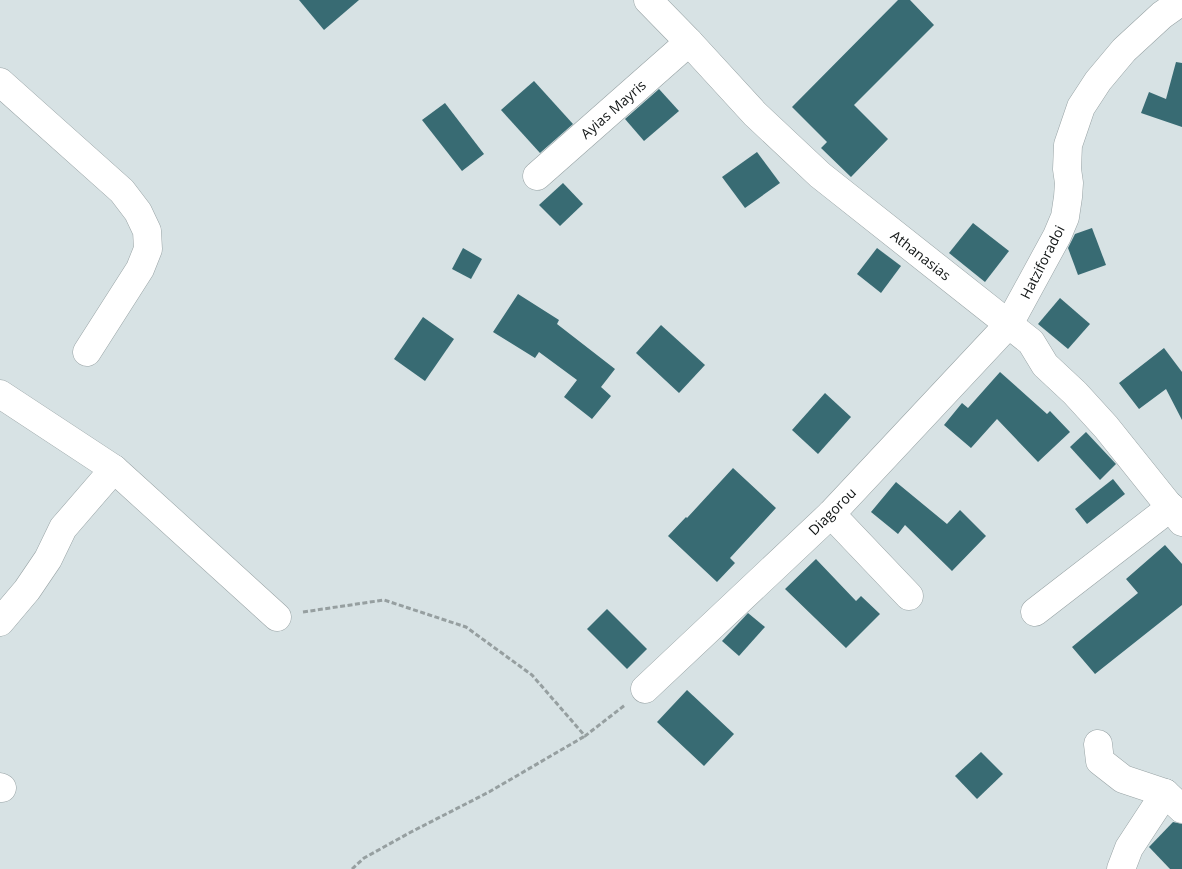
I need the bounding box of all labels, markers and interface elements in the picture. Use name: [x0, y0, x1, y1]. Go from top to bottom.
street label: Ayias Mayris: [576, 75, 650, 143]
street label: Hatziforadoi: [1015, 222, 1069, 302]
street label: Athanasias: [887, 226, 955, 285]
street label: Diagorou: [804, 483, 860, 539]

